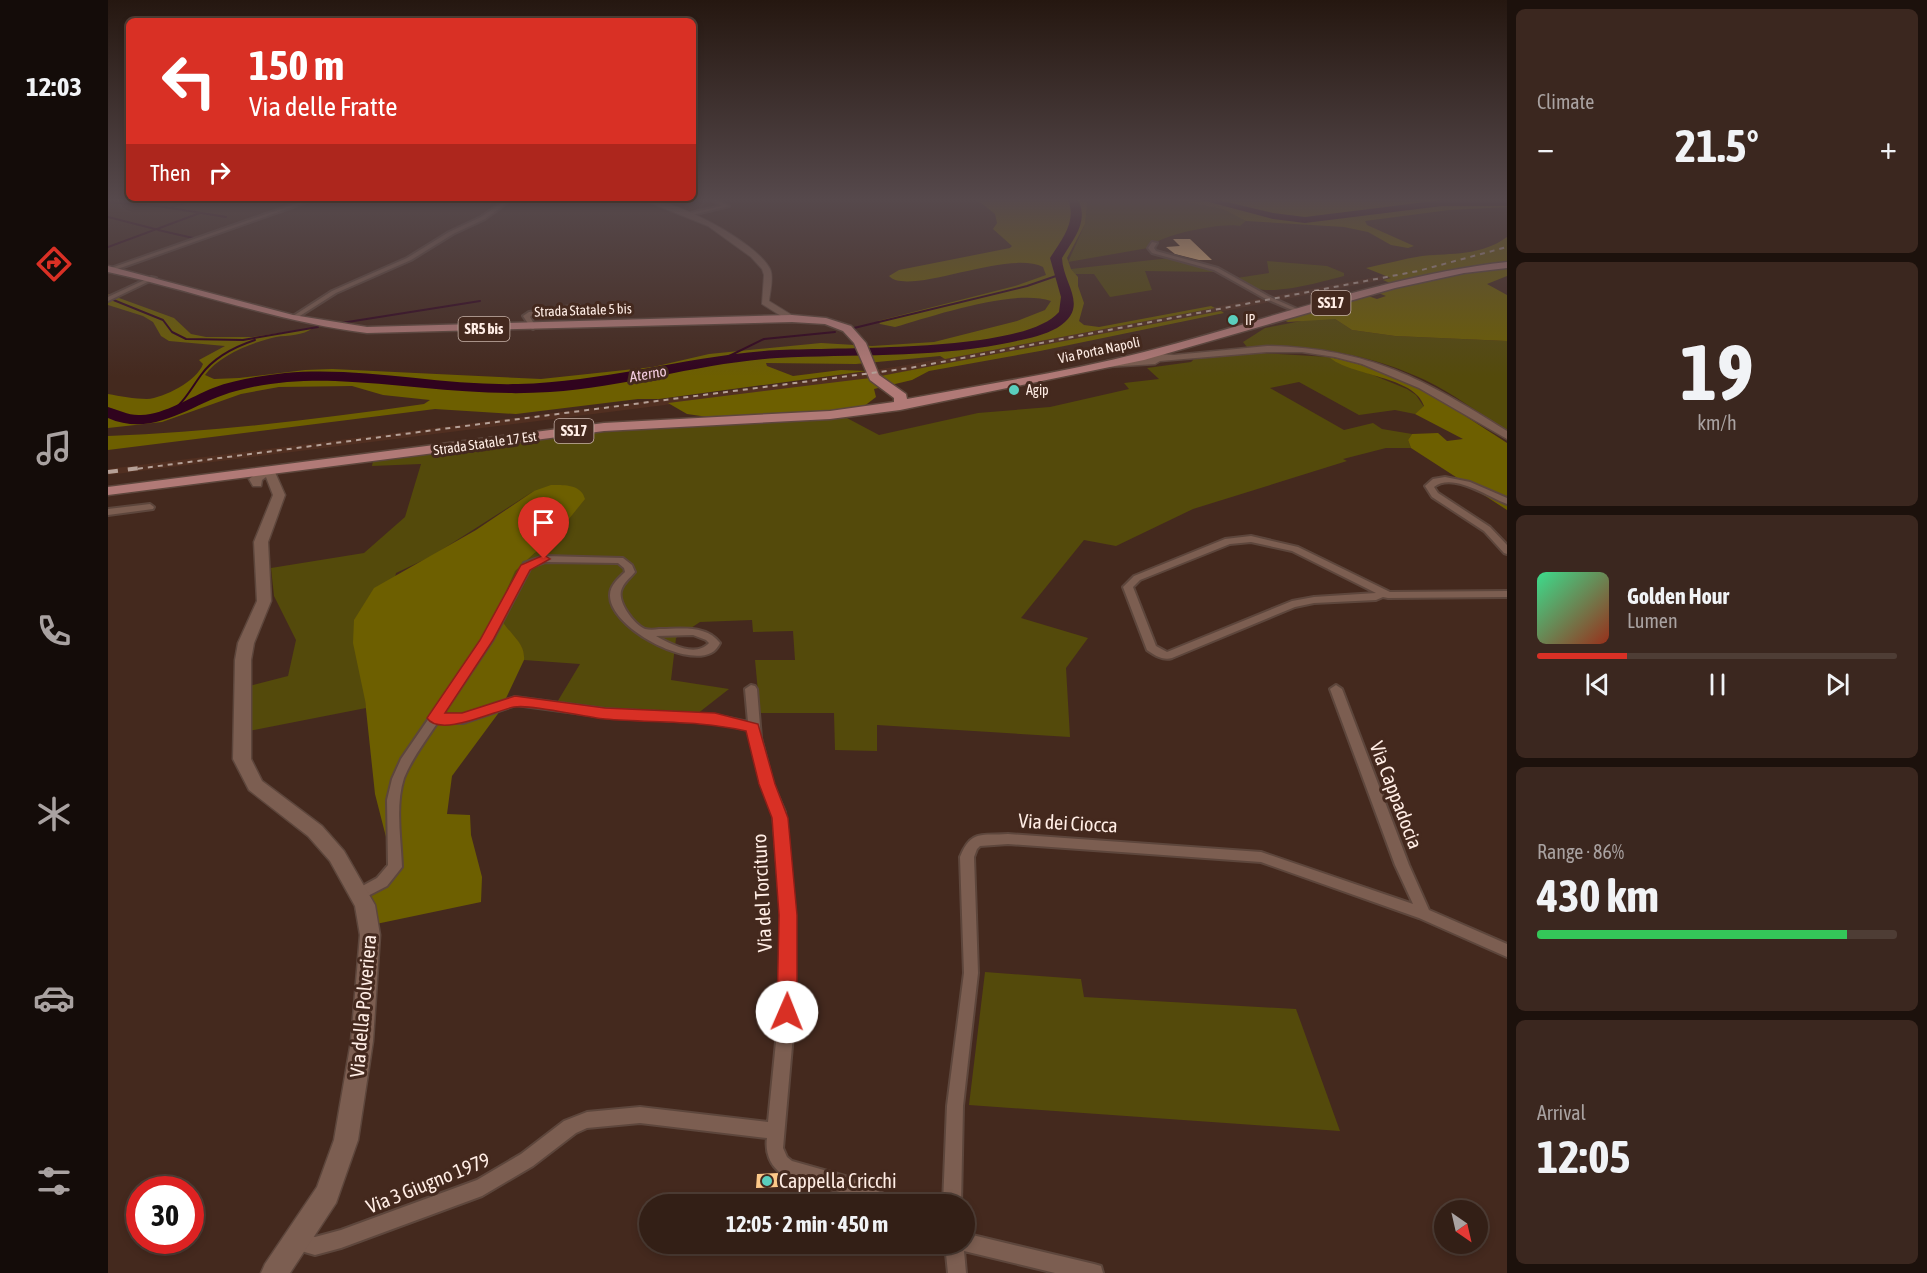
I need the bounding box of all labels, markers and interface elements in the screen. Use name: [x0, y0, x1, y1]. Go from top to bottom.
text: 150 m: [249, 41, 344, 89]
icon: left: [150, 42, 228, 120]
text: 12:03: [26, 71, 82, 102]
text: Climate: [1537, 90, 1594, 113]
text: Via delle Fratte: [249, 91, 398, 122]
text: 21.5°: [1675, 120, 1759, 172]
text: −: [1537, 128, 1554, 166]
text: +: [1880, 128, 1897, 166]
icon: right: [203, 156, 236, 189]
text: Then: [150, 160, 191, 186]
icon: directions: [33, 243, 75, 285]
road number: SS17: [1312, 291, 1350, 315]
street label: Strada Statale 5 bis: [534, 300, 632, 320]
place label: IP: [1245, 312, 1256, 328]
marker: IP: [1226, 313, 1240, 327]
road number: SR5 bis: [458, 317, 509, 341]
text: 19: [1680, 327, 1754, 417]
street label: Via Porta Napoli: [1057, 334, 1141, 366]
water label: Aterno: [627, 362, 668, 385]
place label: Agip: [1026, 382, 1049, 398]
marker: Agip: [1007, 383, 1021, 397]
text: km/h: [1697, 411, 1737, 434]
road number: SS17: [554, 419, 594, 443]
icon: music: [33, 427, 75, 469]
street label: Strada Statale 17 Est: [432, 428, 538, 458]
pin: [518, 497, 569, 559]
icon: arrive: [527, 506, 560, 539]
text: Golden Hour: [1627, 583, 1729, 609]
text: Lumen: [1627, 609, 1678, 632]
icon: phone: [33, 610, 75, 652]
icon: previous: [1581, 668, 1614, 701]
icon: pause: [1701, 668, 1734, 701]
icon: next: [1821, 668, 1854, 701]
street label: Via Cappadocia: [1365, 738, 1427, 852]
icon: climate: [33, 793, 75, 835]
street label: Via dei Ciocca: [1018, 808, 1118, 837]
street label: Via del Torcituro: [747, 833, 776, 953]
text: Range · 86%: [1537, 840, 1624, 863]
text: 430 km: [1537, 870, 1659, 922]
street label: Via della Polveriera: [345, 934, 380, 1078]
icon: car: [33, 977, 75, 1019]
position arrow: [755, 980, 819, 1044]
text: Arrival: [1537, 1101, 1586, 1124]
text: 12:05: [1537, 1131, 1631, 1183]
street label: Via 3 Giugno 1979: [363, 1147, 493, 1218]
icon: filters: [33, 1160, 75, 1202]
place label: Cappella Cricchi: [779, 1169, 897, 1192]
marker: Cappella Cricchi: [760, 1174, 774, 1188]
speed limit sign: 30: [126, 1176, 204, 1254]
north arrow: [1434, 1200, 1488, 1254]
map controls: [1434, 1200, 1488, 1254]
text: 12:05 · 2 min · 450 m: [726, 1211, 888, 1237]

